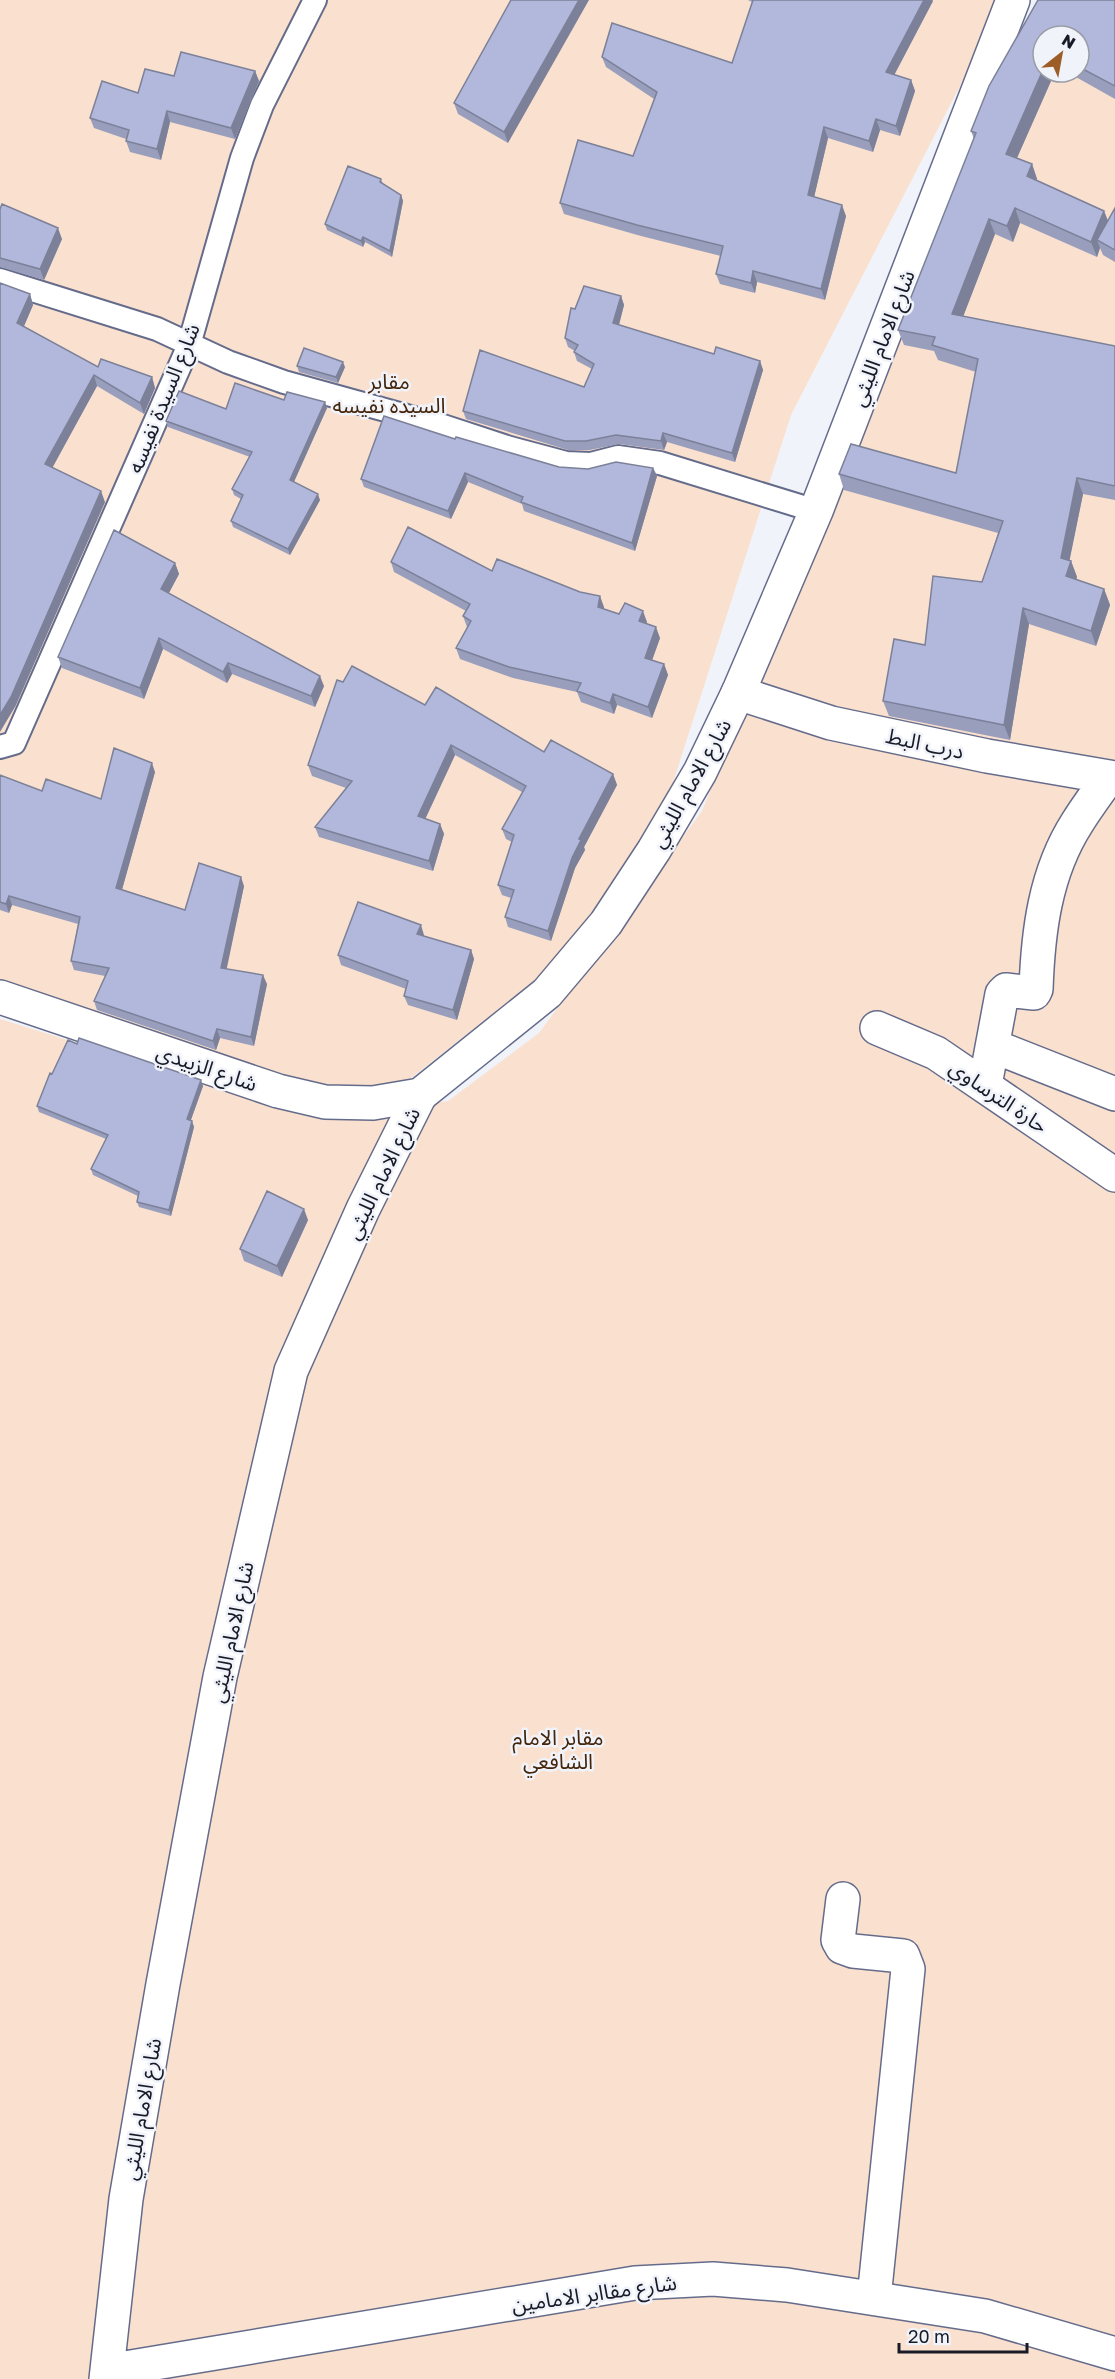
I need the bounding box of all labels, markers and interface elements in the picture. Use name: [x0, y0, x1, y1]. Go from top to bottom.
north arrow: [1031, 24, 1091, 84]
text: N: [1058, 29, 1079, 53]
street label: شارع الامام الليثي: [844, 266, 924, 411]
street label: شارع السيدة نفيسه: [121, 319, 208, 478]
park label: مقابر السيده نفيسه: [332, 368, 446, 418]
street label: شارع الامام الليثي: [644, 714, 740, 854]
street label: درب البط: [884, 722, 966, 764]
street label: شارع الزبيدي: [152, 1038, 261, 1100]
street label: حارة الترساوي: [943, 1054, 1053, 1142]
street label: شارع الامام الليثي: [339, 1103, 429, 1245]
street label: شارع الامام الليثي: [203, 1559, 263, 1706]
park label: مقابر الامام الشافعي: [512, 1724, 604, 1778]
street label: شارع الامام الليثي: [116, 2036, 170, 2183]
street label: شارع مقاابر الامامين: [510, 2269, 679, 2320]
scale bar: [899, 2316, 1026, 2354]
text: 20 m: [908, 2325, 950, 2347]

